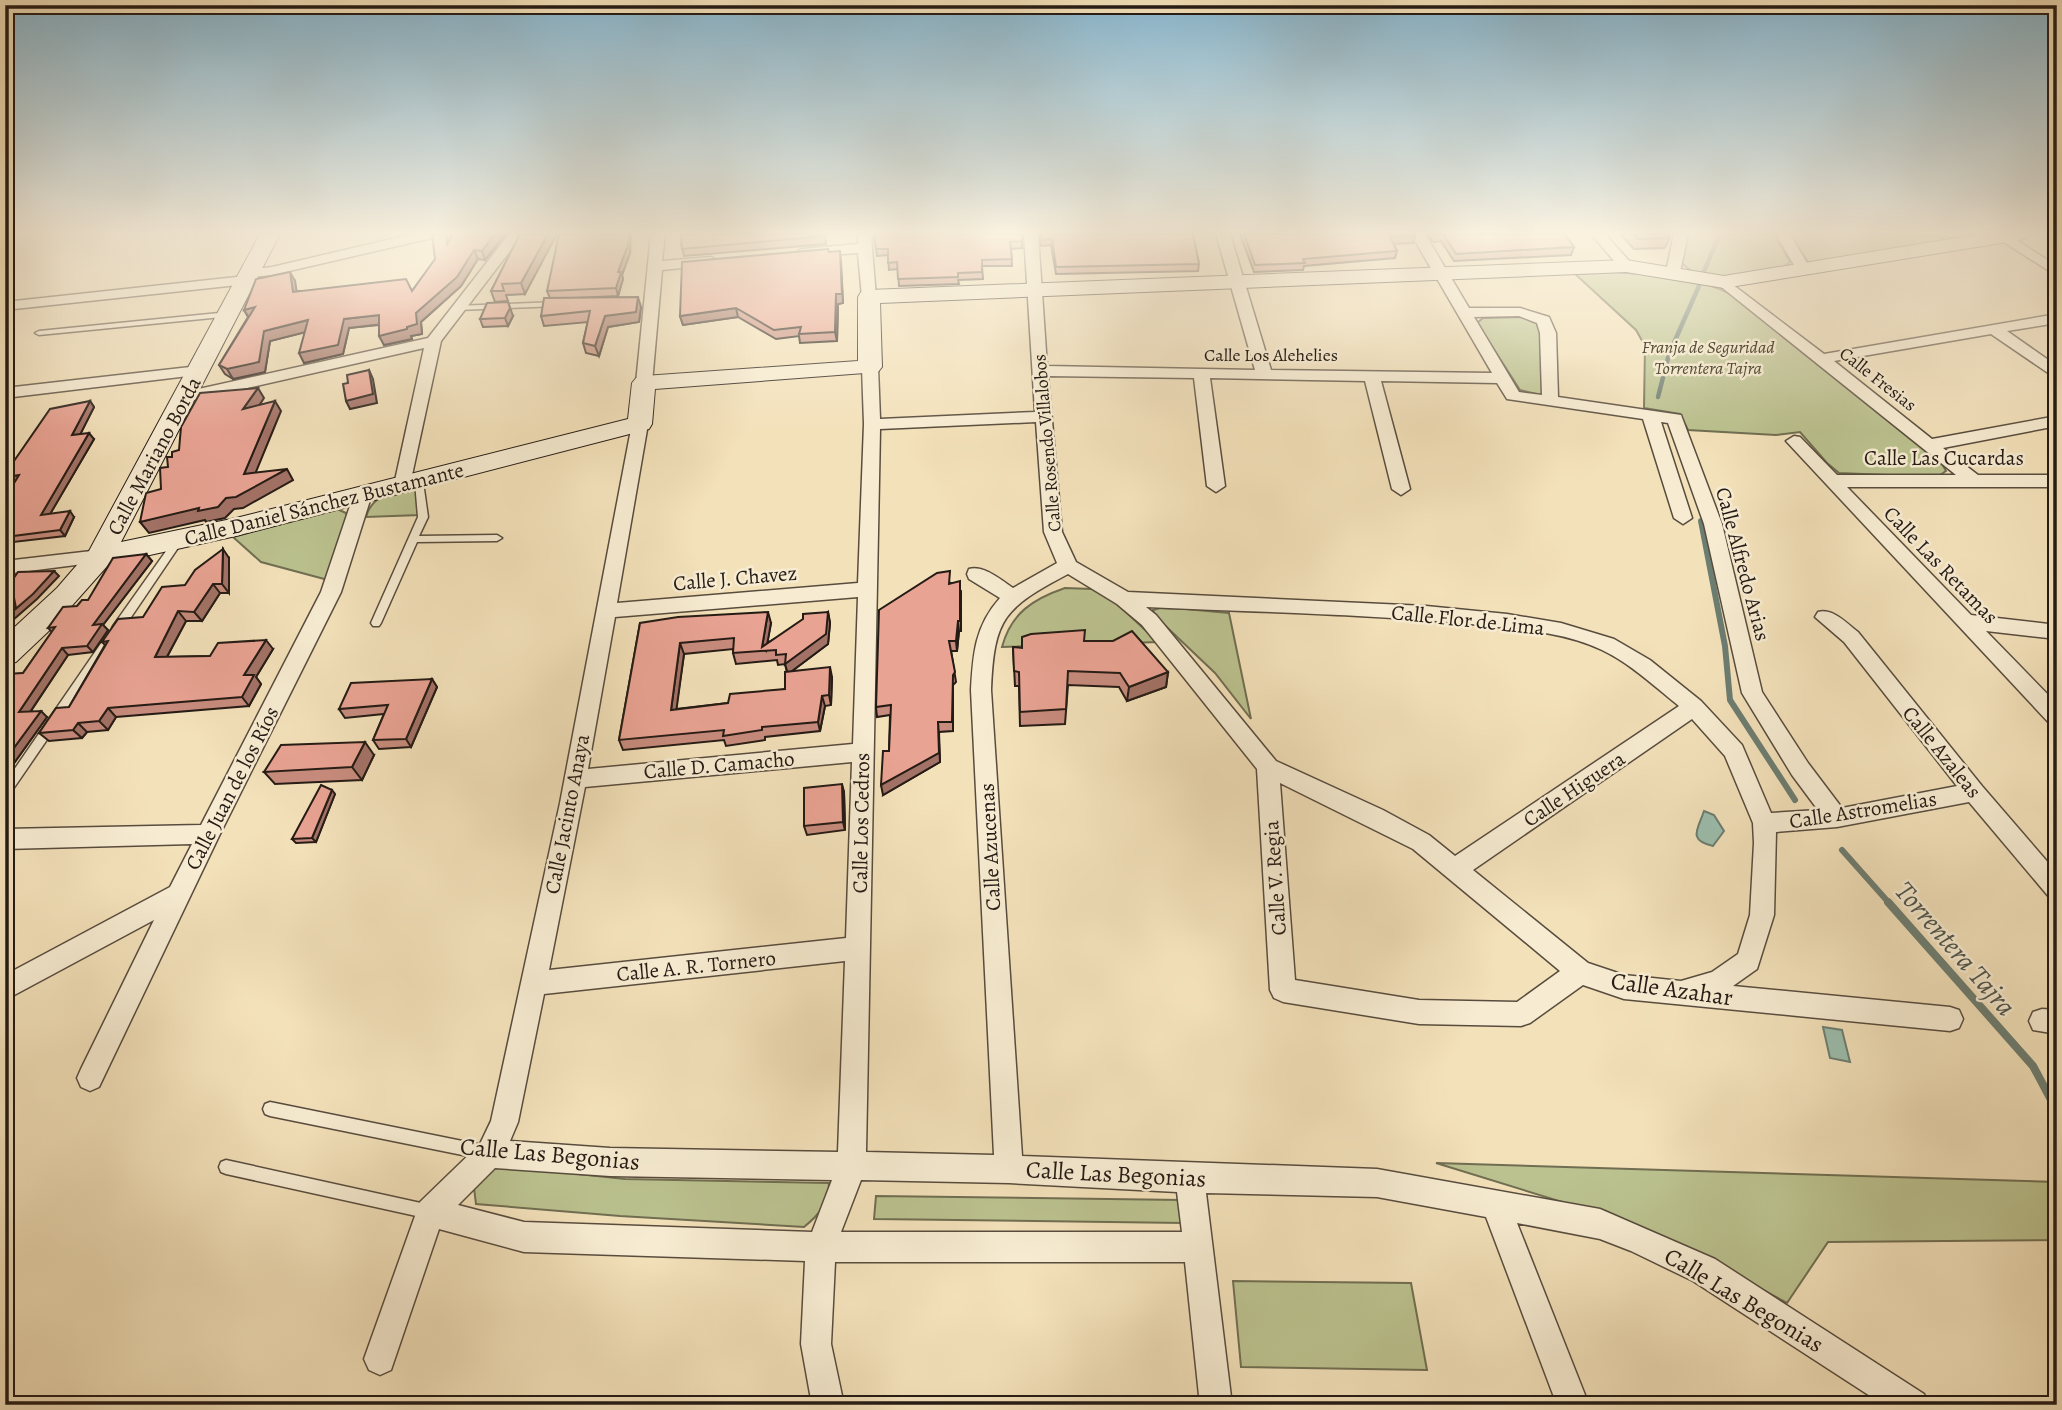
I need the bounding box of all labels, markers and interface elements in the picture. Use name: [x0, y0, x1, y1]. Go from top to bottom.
park label: Franja de Seguridad Torrentera Tajra: [1641, 335, 1775, 380]
street label: Calle Fresias: [1835, 341, 1921, 417]
street label: Calle Los Alehelies: [1204, 343, 1338, 367]
street label: Calle Rosendo Villalobos: [1027, 353, 1067, 533]
street label: Calle Mariano Borda: [100, 372, 208, 540]
street label: Calle Las Cucardas: [1864, 444, 2024, 472]
street label: Calle Daniel Sánchez Bustamante: [181, 456, 467, 552]
street label: Calle Alfredo Arias: [1709, 484, 1777, 644]
street label: Calle Las Retamas: [1878, 500, 2004, 630]
street label: Calle J. Chavez: [672, 559, 798, 597]
street label: Calle Flor de Lima: [1390, 598, 1546, 642]
street label: Calle Azaleas: [1896, 700, 1988, 804]
street label: Calle Juan de los Ríos: [179, 701, 285, 875]
street label: Calle Jacinto Anaya: [538, 732, 596, 896]
street label: Calle D. Camacho: [642, 744, 796, 786]
street label: Calle Higuera: [1518, 745, 1631, 833]
street label: Calle Los Cedros: [846, 752, 876, 894]
street label: Calle Azucenas: [973, 782, 1007, 912]
street label: Calle Astromelias: [1787, 785, 1939, 835]
street label: Calle V. Regia: [1257, 819, 1293, 936]
water label: Torrentera Tajra: [1886, 873, 2024, 1024]
street label: Calle A. R. Tornero: [615, 944, 777, 988]
street label: Calle Azahar: [1609, 965, 1735, 1013]
street label: Calle Las Begonias: [459, 1130, 641, 1178]
street label: Calle Las Begonias: [1025, 1153, 1207, 1195]
street label: Calle Las Begonias: [1658, 1240, 1830, 1360]

